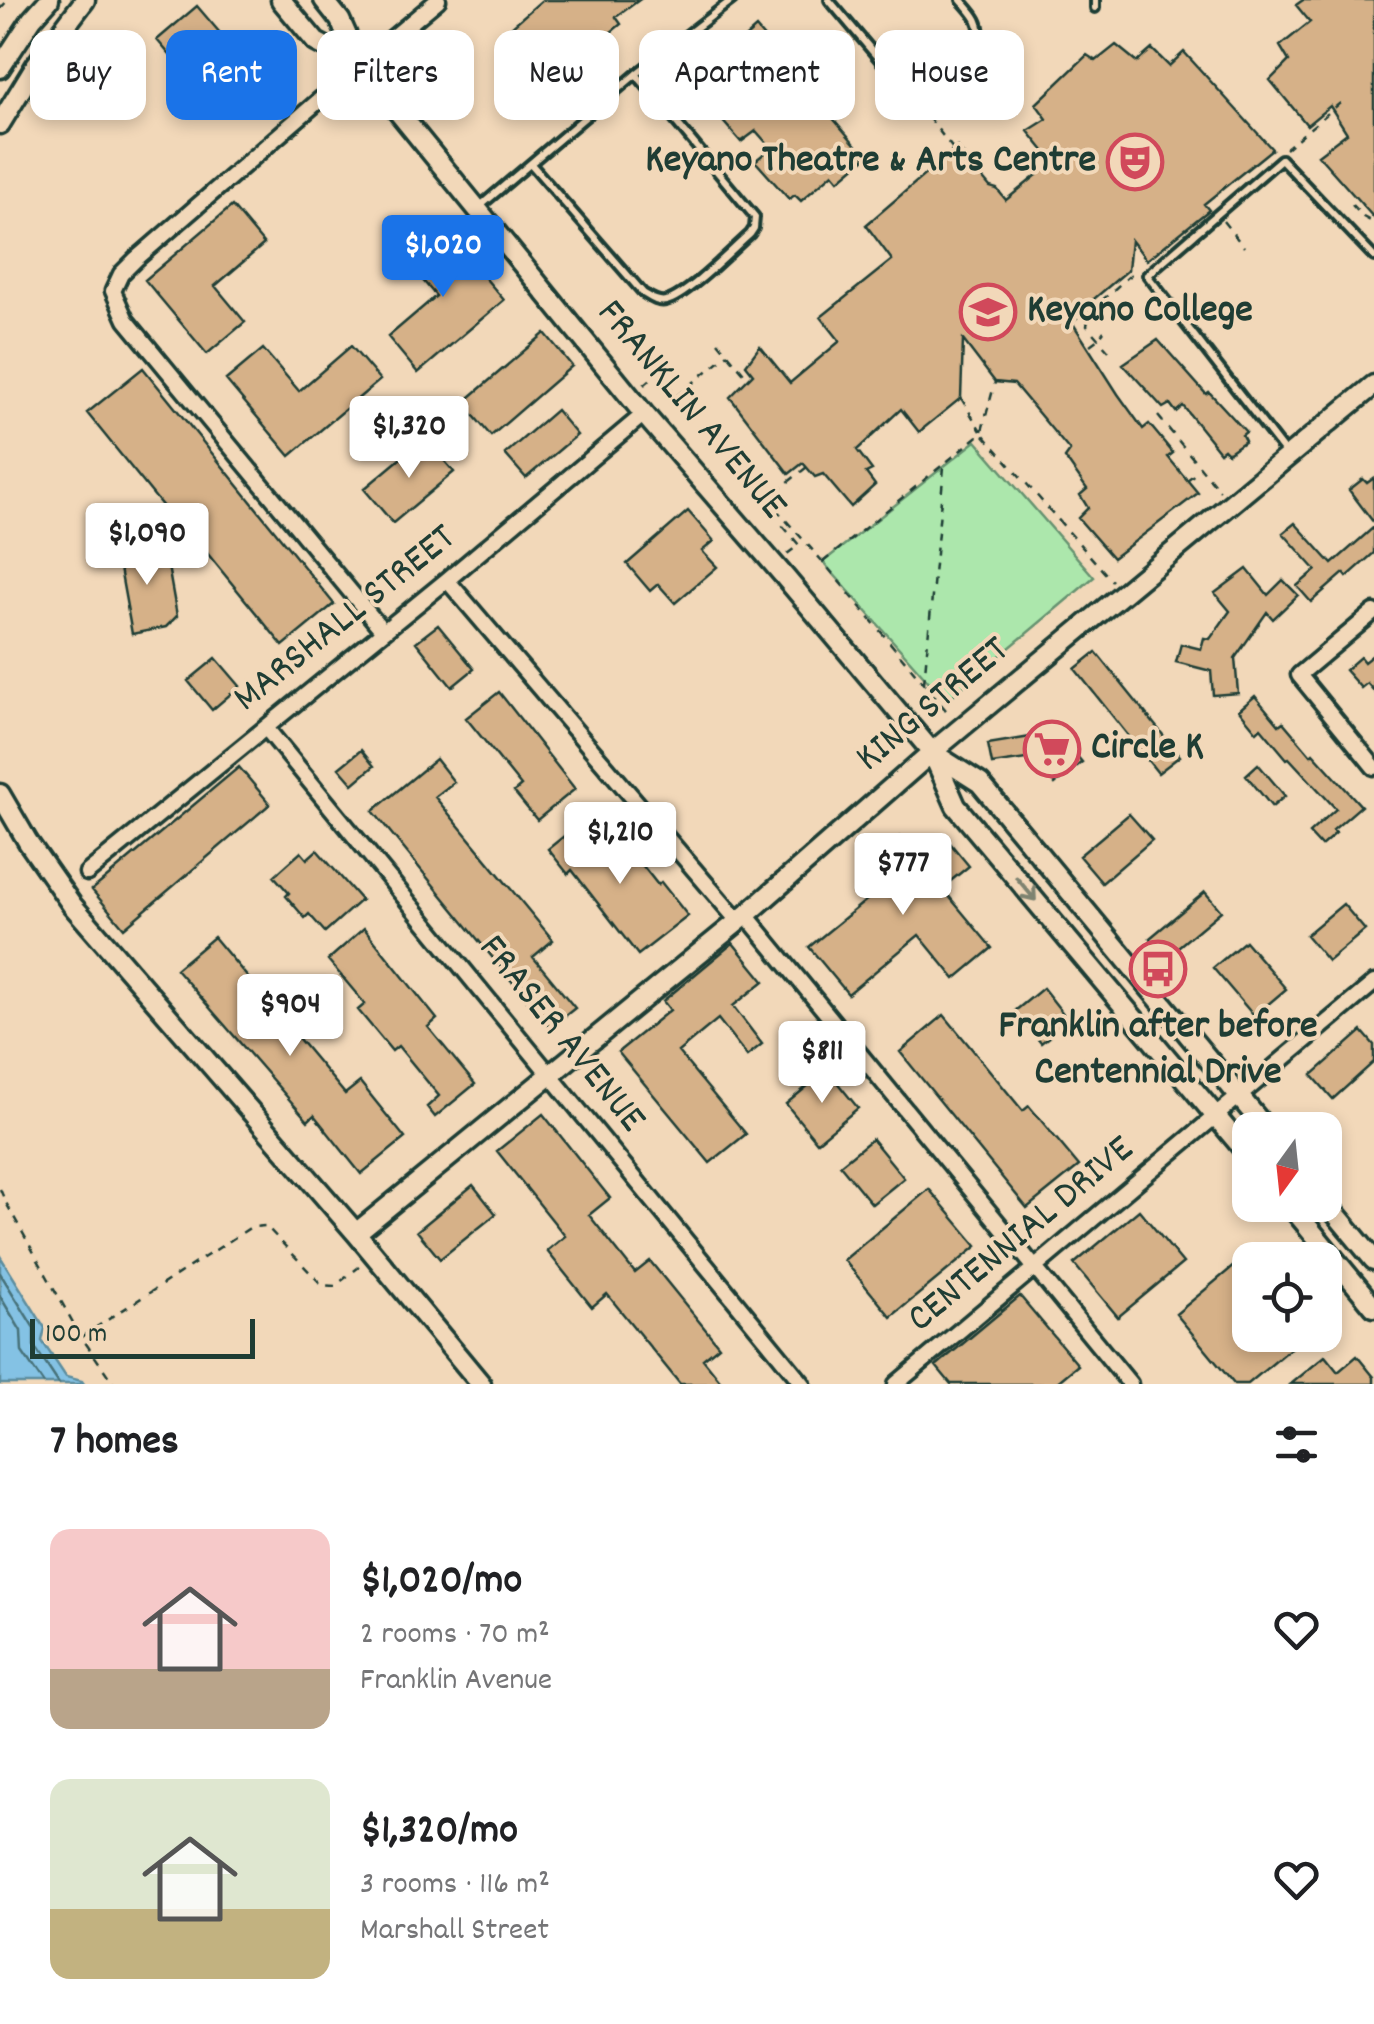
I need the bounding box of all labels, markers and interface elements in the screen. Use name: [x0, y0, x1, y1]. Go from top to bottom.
chip: Buy: [30, 30, 146, 120]
chip: Rent: [166, 30, 297, 120]
chip: Filters: [317, 30, 474, 120]
chip: New: [494, 30, 619, 120]
chip: Apartment: [639, 30, 855, 120]
chip: House: [875, 30, 1024, 120]
theatre icon: Keyano Theatre & Arts Centre: [1105, 132, 1165, 192]
place label: Keyano Theatre & Arts Centre: [645, 134, 1096, 191]
pin: $1,020: [362, 215, 524, 300]
text: $1,020: [404, 224, 482, 270]
school or university icon: Keyano College: [958, 282, 1018, 342]
place label: Keyano College: [1027, 284, 1253, 341]
street label: FRANKLIN AVENUE: [581, 289, 799, 533]
pin: $1,320: [328, 396, 490, 481]
text: $1,320: [372, 405, 446, 451]
pin: $1,090: [66, 503, 228, 588]
text: $1,090: [108, 512, 186, 558]
street label: MARSHALL STREET: [222, 512, 470, 728]
street label: KING STREET: [845, 625, 1023, 787]
supermarket icon: Circle K: [1022, 719, 1082, 779]
place label: Circle K: [1091, 721, 1204, 778]
pin: $1,210: [539, 802, 701, 887]
text: $1,210: [586, 811, 654, 857]
pin: $777: [844, 833, 962, 918]
text: $777: [877, 842, 930, 888]
one-way arrow: [1015, 876, 1037, 902]
street label: FRASER AVENUE: [462, 924, 658, 1146]
bus stop icon: Franklin after before Centennial Drive: [1128, 939, 1188, 999]
pin: $904: [231, 974, 349, 1059]
text: $904: [259, 983, 321, 1029]
place label: Franklin after before Centennial Drive: [998, 1000, 1318, 1103]
pin: $811: [763, 1021, 881, 1106]
text: $811: [800, 1030, 844, 1076]
north arrow: [1232, 1112, 1342, 1222]
map controls: [1232, 1112, 1342, 1352]
street label: CENTENNIAL DRIVE: [896, 1124, 1148, 1348]
button: locate: [1232, 1242, 1342, 1352]
scale bar: [30, 1314, 255, 1358]
text: 100 m: [45, 1316, 107, 1356]
text: 7 homes: [50, 1414, 179, 1474]
icon: filters: [1269, 1417, 1324, 1472]
text: $1,020/mo: [360, 1553, 522, 1613]
icon: home: [130, 1569, 250, 1689]
icon: heart: [1269, 1602, 1324, 1657]
text: 2 rooms · 70 m²: [360, 1613, 550, 1659]
text: Franklin Avenue: [360, 1659, 552, 1705]
text: $1,320/mo: [360, 1803, 518, 1863]
icon: home: [130, 1819, 250, 1939]
icon: heart: [1269, 1852, 1324, 1907]
text: 3 rooms · 116 m²: [360, 1863, 550, 1909]
text: Marshall Street: [360, 1909, 549, 1955]

